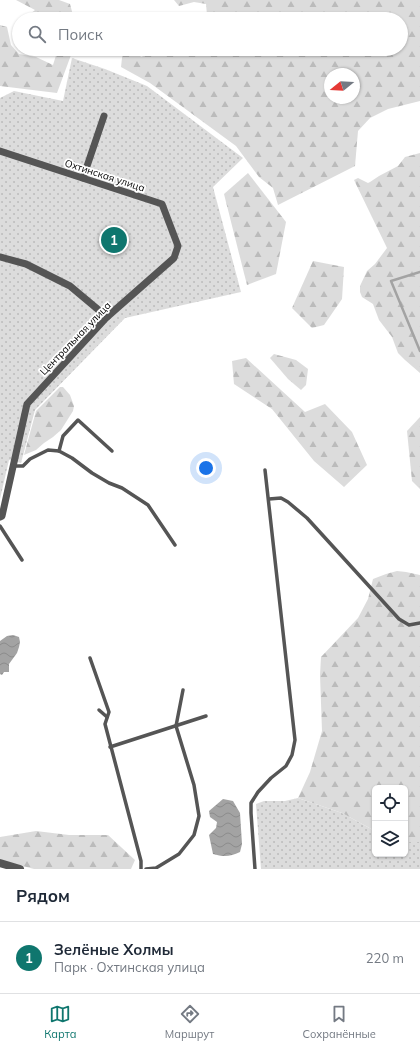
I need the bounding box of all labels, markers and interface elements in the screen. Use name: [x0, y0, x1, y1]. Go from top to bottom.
search box: [12, 12, 408, 56]
icon: search: [26, 23, 48, 45]
text: Поиск: [58, 25, 103, 44]
north arrow: [324, 68, 360, 104]
street label: Охтинская улица: [63, 156, 147, 195]
pin: 1: [101, 225, 127, 255]
street label: Центральная улица: [37, 299, 114, 378]
your location: [196, 458, 216, 478]
map controls: [372, 785, 408, 857]
button: locate: [372, 785, 408, 821]
button: layers: [372, 821, 408, 857]
text: Рядом: [16, 885, 70, 906]
text: Зелёные Холмы: [54, 940, 174, 959]
text: 1: [25, 950, 33, 966]
text: 220 m: [366, 950, 404, 966]
text: Парк · Охтинская улица: [54, 959, 205, 975]
tab: Карта: [44, 1003, 77, 1041]
tab: Маршрут: [165, 1003, 214, 1041]
tab: Сохранённые: [303, 1003, 376, 1041]

